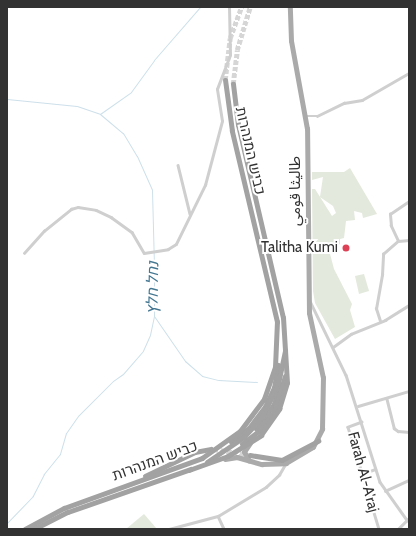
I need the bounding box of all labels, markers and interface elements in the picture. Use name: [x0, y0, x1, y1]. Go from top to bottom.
street label: כביש המנהרות: [231, 105, 269, 197]
street label: طاليثا قومي: [287, 156, 305, 226]
place label: Talitha Kumi: [261, 239, 338, 257]
marker: Talitha Kumi: [341, 243, 351, 253]
water label: נחל חלץ: [143, 261, 163, 315]
street label: Farah Al-A'raj: [344, 430, 382, 514]
street label: כביש המנהרות: [110, 437, 200, 485]

